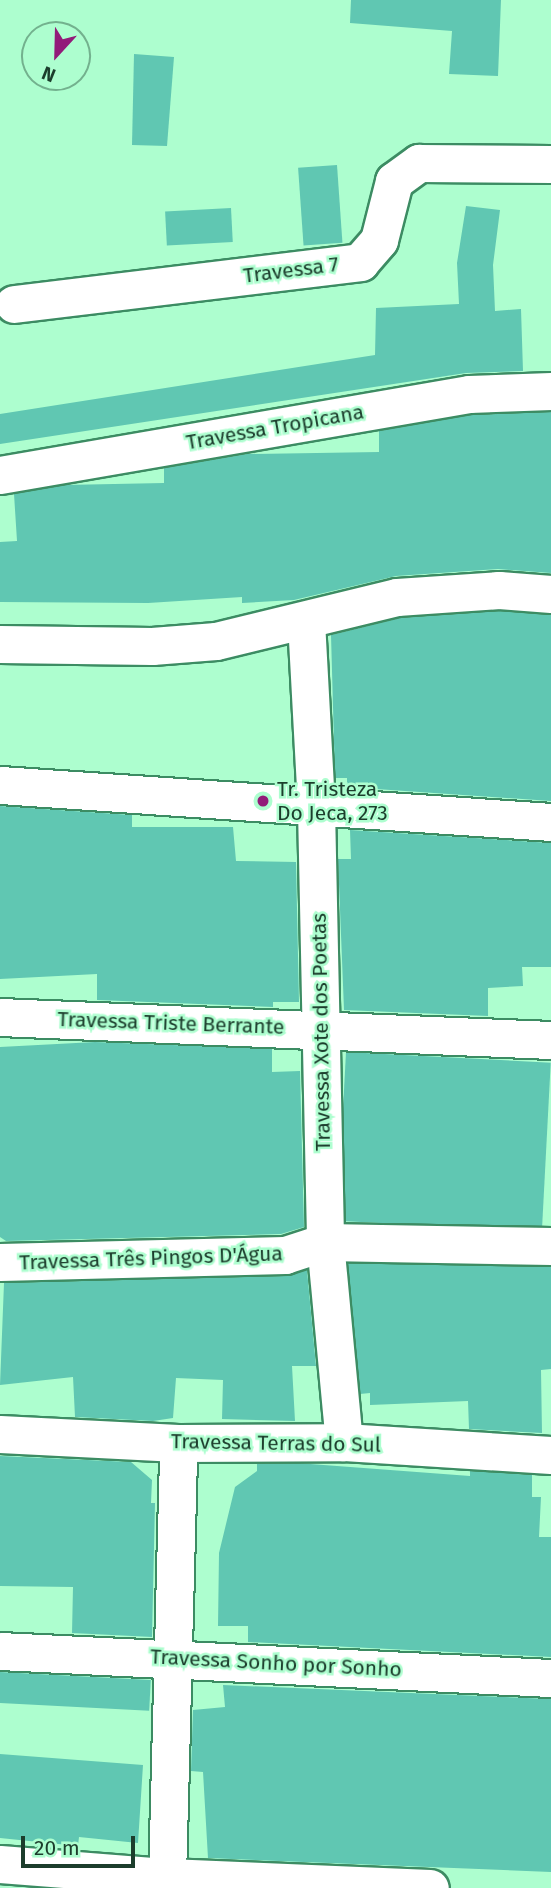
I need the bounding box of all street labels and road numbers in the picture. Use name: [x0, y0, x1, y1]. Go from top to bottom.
street label: Travessa 7: [242, 252, 340, 288]
street label: Travessa Tropicana: [184, 399, 366, 455]
street label: Travessa Xote dos Poetas: [306, 913, 336, 1151]
street label: Travessa Triste Berrante: [57, 1006, 285, 1040]
street label: Travessa Três Pingos D'Água: [19, 1241, 283, 1275]
street label: Travessa Terras do Sul: [171, 1429, 381, 1457]
street label: Travessa Sonho por Sonho: [150, 1644, 402, 1682]

